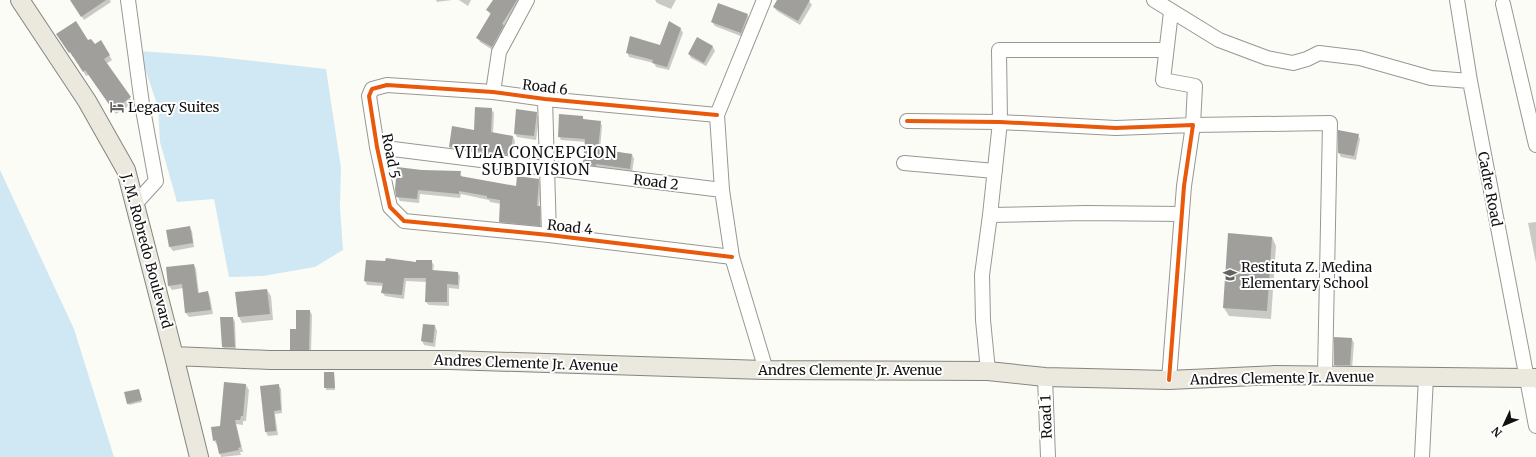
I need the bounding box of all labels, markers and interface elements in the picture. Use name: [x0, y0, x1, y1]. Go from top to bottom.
street label: Road 6: [521, 75, 569, 99]
place label: Legacy Suites: [128, 98, 220, 116]
hotel icon: Legacy Suites: [109, 99, 125, 115]
street label: Road 5: [378, 132, 404, 180]
district label: VILLA CONCEPCION SUBDIVISION: [453, 143, 618, 179]
street label: Cadre Road: [1474, 150, 1506, 228]
street label: Road 2: [632, 170, 680, 194]
street label: J. M. Robredo Boulevard: [117, 171, 176, 331]
street label: Road 4: [546, 216, 594, 238]
place label: Restituta Z. Medina Elementary School: [1241, 258, 1373, 292]
school or university icon: Restituta Z. Medina Elementary School: [1222, 267, 1238, 283]
street label: Andres Clemente Jr. Avenue: [433, 351, 618, 375]
street label: Andres Clemente Jr. Avenue: [757, 361, 942, 379]
street label: Andres Clemente Jr. Avenue: [1189, 367, 1374, 389]
street label: Road 1: [1036, 395, 1056, 439]
north arrow: [1484, 405, 1524, 445]
text: N: [1489, 424, 1505, 440]

